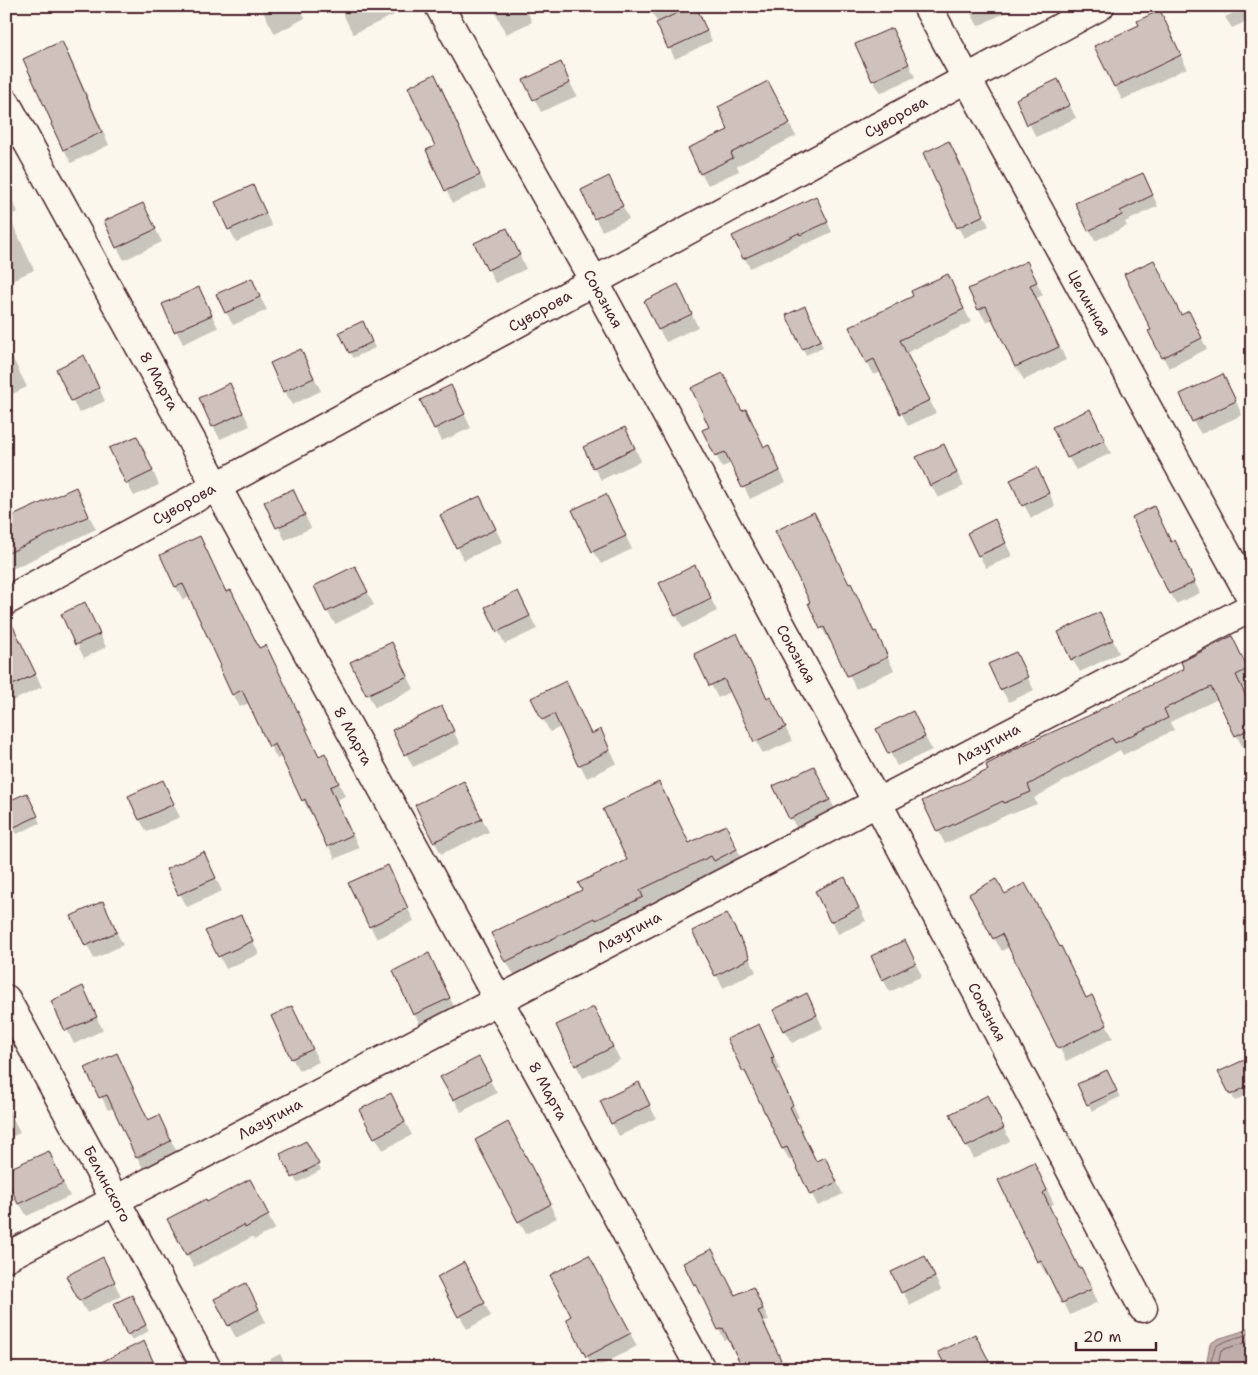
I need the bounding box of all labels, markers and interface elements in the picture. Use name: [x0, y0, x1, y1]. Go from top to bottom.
street label: Суворова: [861, 91, 932, 143]
street label: Союзная: [579, 266, 627, 332]
street label: Целинная: [1063, 267, 1115, 339]
street label: Суворова: [505, 285, 576, 337]
street label: 8 Марта: [135, 348, 184, 414]
street label: Суворова: [149, 478, 220, 530]
street label: Союзная: [772, 621, 820, 687]
street label: 8 Марта: [329, 703, 378, 769]
street label: Лазутина: [952, 718, 1024, 769]
street label: Лазутина: [593, 906, 665, 957]
street label: Союзная: [963, 979, 1011, 1045]
street label: 8 Марта: [524, 1058, 573, 1124]
street label: Лазутина: [234, 1093, 306, 1144]
street label: Белинского: [78, 1142, 136, 1226]
scale bar: [1076, 1320, 1156, 1352]
text: 20 m: [1083, 1327, 1122, 1347]

